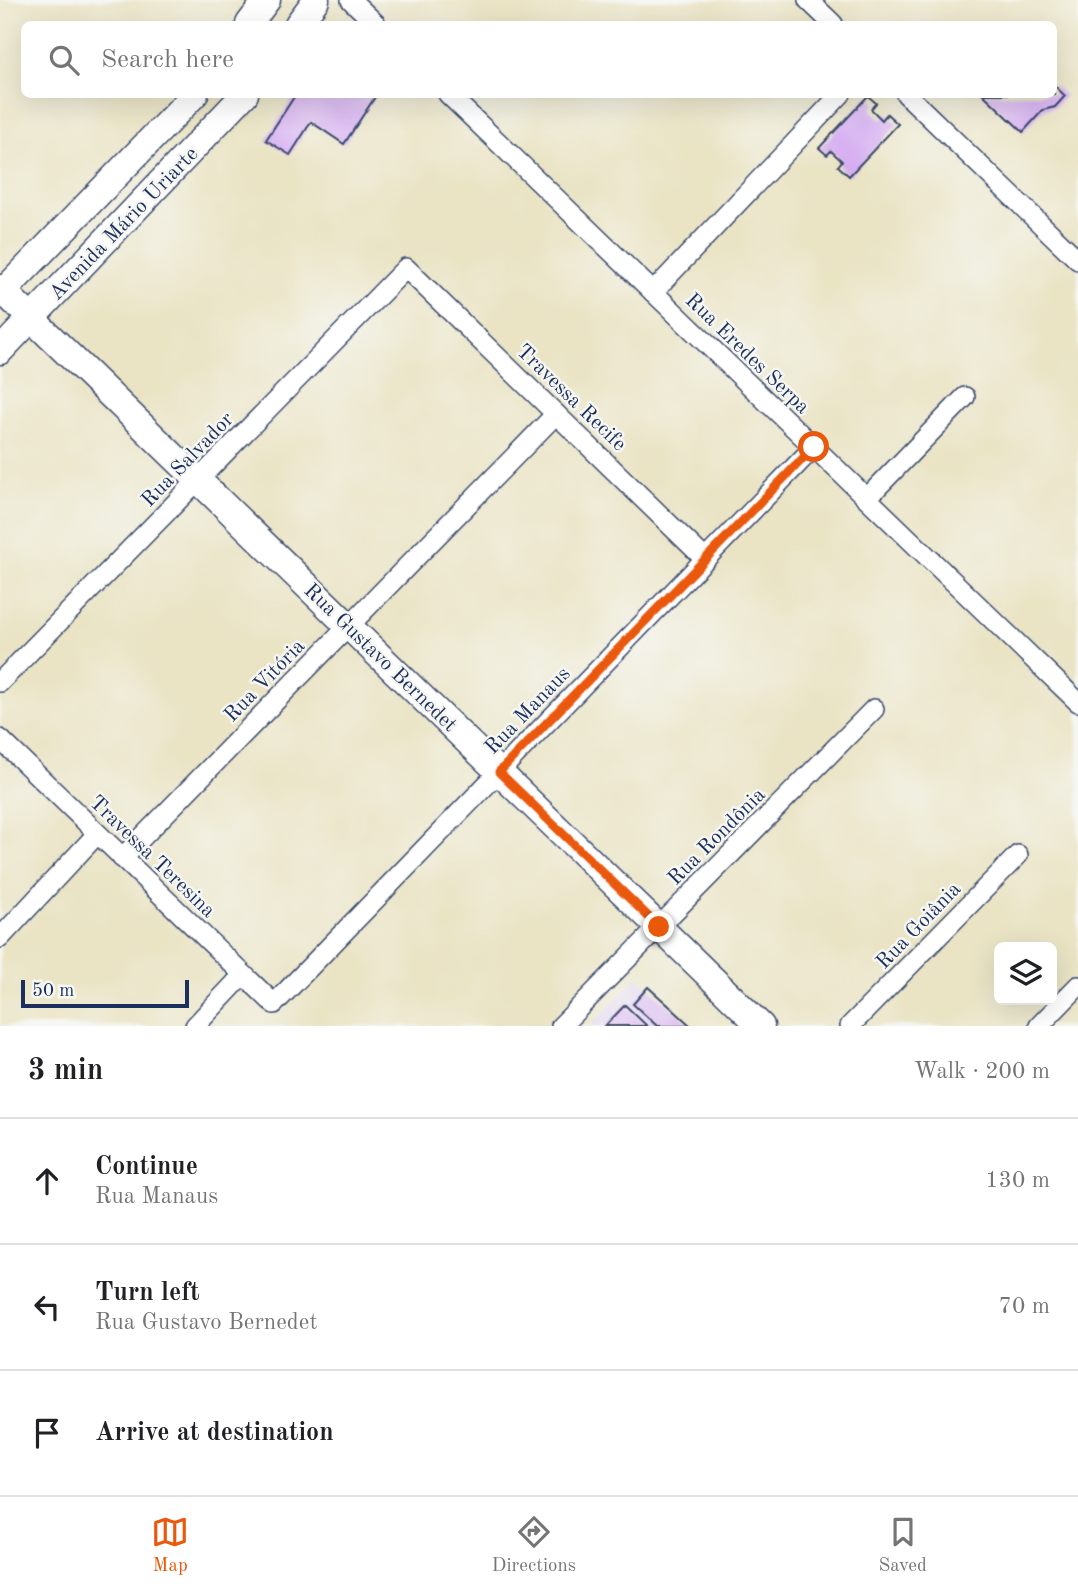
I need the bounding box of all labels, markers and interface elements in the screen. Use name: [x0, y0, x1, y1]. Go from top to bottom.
search box: [21, 21, 1057, 98]
icon: search: [45, 41, 83, 79]
text: Search here: [101, 47, 234, 73]
street label: Avenida Mário Uriarte: [46, 143, 202, 305]
street label: Rua Eredes Serpa: [681, 290, 813, 418]
street label: Travessa Recife: [512, 341, 630, 456]
street label: Rua Salvador: [138, 408, 238, 511]
route start: [798, 431, 829, 462]
street label: Rua Gustavo Bernedet: [300, 580, 460, 736]
street label: Rua Vitória: [221, 636, 309, 726]
street label: Rua Manaus: [481, 663, 575, 759]
street label: Rua Rondônia: [664, 784, 770, 890]
street label: Travessa Teresina: [85, 792, 219, 922]
street label: Rua Goiânia: [873, 879, 965, 973]
route end: [643, 911, 674, 942]
map controls: [994, 942, 1057, 1005]
button: layers: [994, 942, 1057, 1005]
scale bar: [21, 977, 189, 1009]
text: 50 m: [32, 982, 74, 1001]
text: 3 min: [28, 1056, 103, 1086]
text: Walk · 200 m: [914, 1060, 1050, 1083]
text: Continue: [95, 1154, 198, 1180]
icon: ahead: [28, 1162, 66, 1200]
text: 130 m: [985, 1169, 1050, 1192]
text: Rua Manaus: [95, 1185, 218, 1208]
text: Turn left: [95, 1280, 200, 1306]
icon: left: [28, 1288, 66, 1326]
text: 70 m: [999, 1295, 1050, 1318]
text: Rua Gustavo Bernedet: [95, 1311, 318, 1334]
icon: arrive: [28, 1414, 66, 1452]
text: Arrive at destination: [95, 1420, 334, 1446]
tab: Map: [151, 1513, 189, 1578]
tab: Directions: [492, 1513, 576, 1578]
tab: Saved: [878, 1513, 927, 1578]

